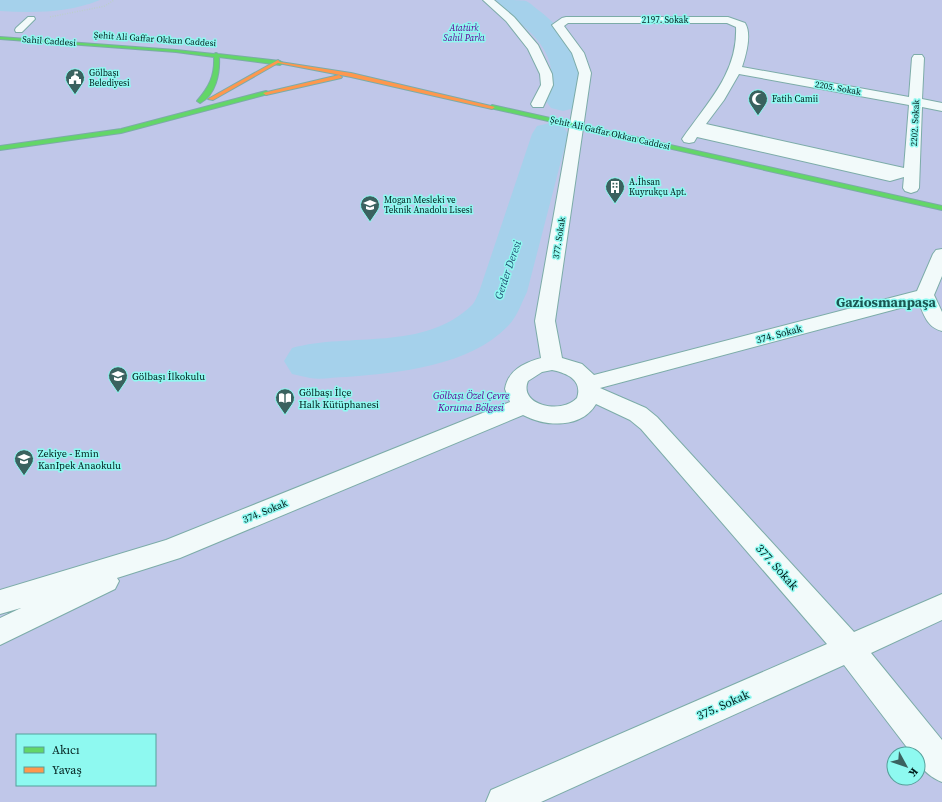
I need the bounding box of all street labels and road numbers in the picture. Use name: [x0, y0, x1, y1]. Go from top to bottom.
street label: 2197. Sokak: [642, 14, 688, 26]
street label: Şehit Ali Gaffar Okkan Caddesi: [93, 29, 217, 49]
street label: Sahil Caddesi: [22, 33, 77, 49]
street label: 2205. Sokak: [814, 78, 862, 98]
street label: 2202. Sokak: [908, 99, 922, 147]
street label: Şehit Ali Gaffar Okkan Caddesi: [549, 113, 671, 153]
street label: 377. Sokak: [550, 216, 568, 260]
street label: 374. Sokak: [755, 322, 804, 346]
street label: 374. Sokak: [241, 496, 290, 526]
street label: 377. Sokak: [752, 541, 802, 594]
street label: 375. Sokak: [694, 686, 752, 724]

